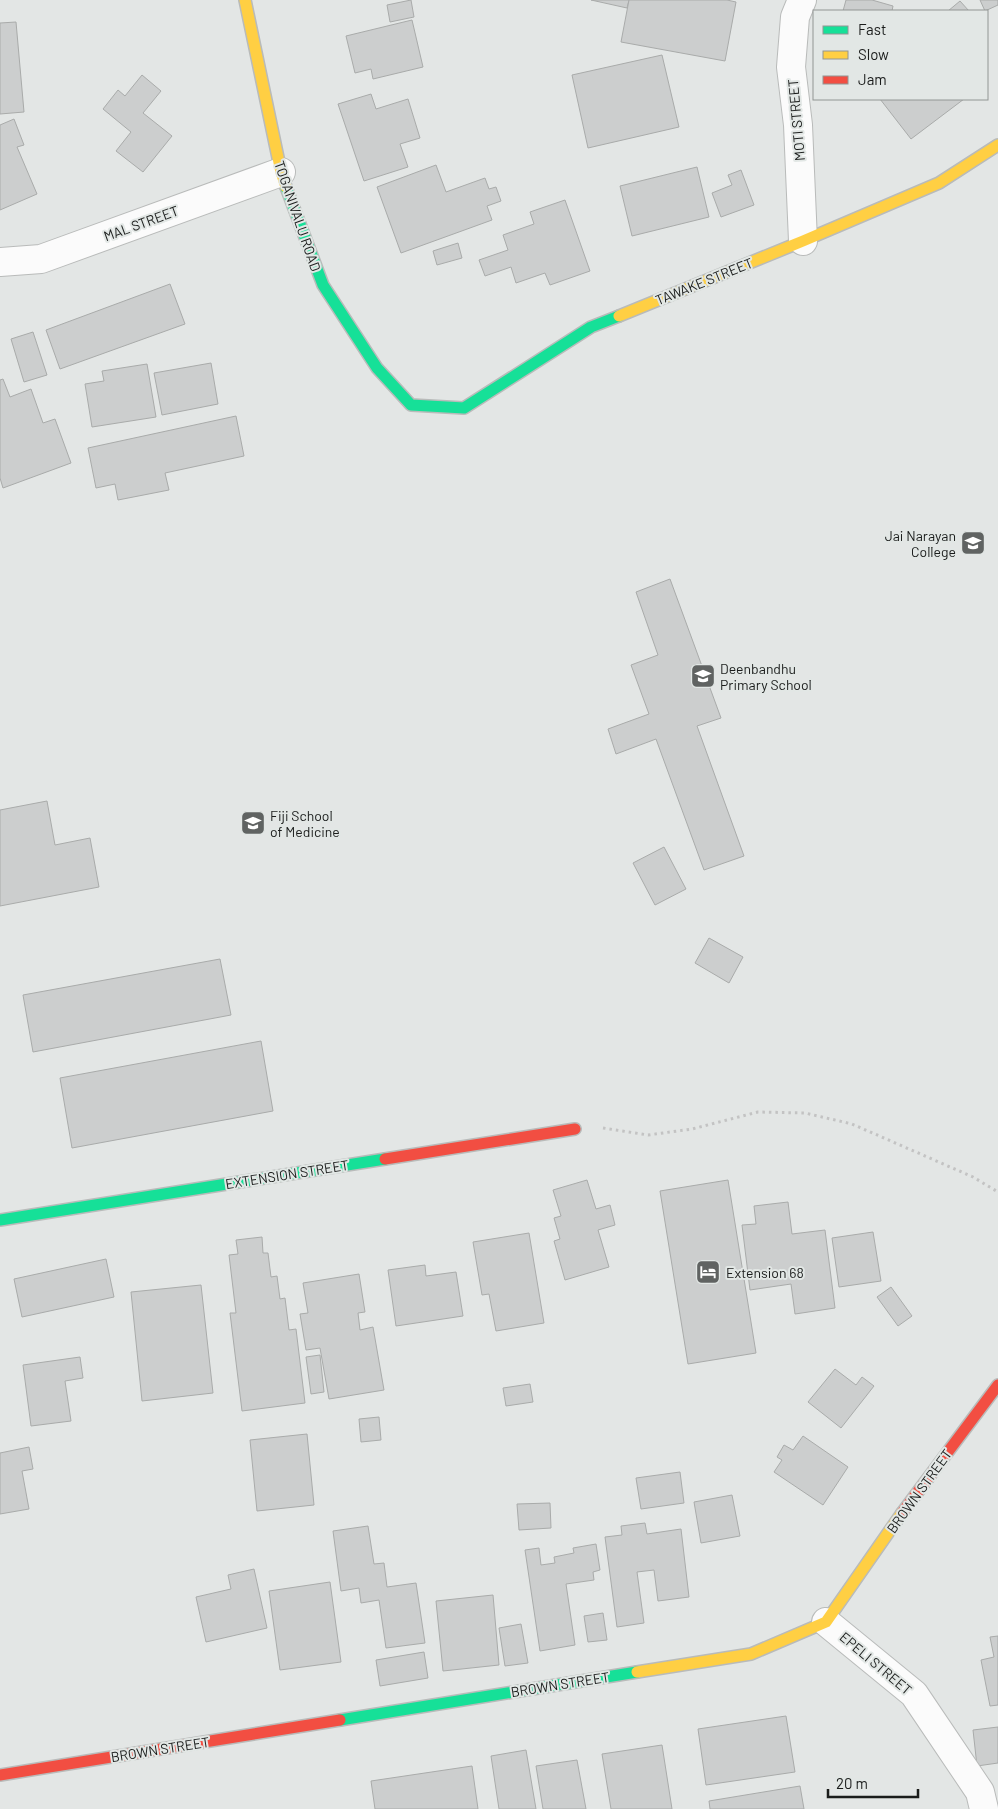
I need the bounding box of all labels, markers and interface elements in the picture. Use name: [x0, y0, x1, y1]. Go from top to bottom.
legend: [813, 10, 988, 100]
text: Fast: [858, 20, 886, 38]
text: Slow: [858, 45, 889, 63]
text: Jam: [858, 70, 887, 88]
street label: MOTI STREET: [784, 78, 808, 162]
street label: TOGANIVALU ROAD: [271, 158, 325, 274]
street label: MAL STREET: [101, 202, 181, 244]
street label: TAWAKE STREET: [653, 254, 755, 308]
place label: Jai Narayan College: [885, 527, 956, 560]
school or university icon: Jai Narayan College: [960, 530, 986, 556]
place label: Deenbandhu Primary School: [720, 660, 812, 693]
school or university icon: Deenbandhu Primary School: [690, 663, 716, 689]
place label: Fiji School of Medicine: [270, 807, 340, 840]
school or university icon: Fiji School of Medicine: [240, 810, 266, 836]
street label: EXTENSION STREET: [224, 1156, 350, 1192]
hotel icon: Extension 68: [695, 1259, 721, 1285]
place label: Extension 68: [726, 1264, 804, 1281]
street label: BROWN STREET: [883, 1446, 955, 1536]
street label: EPELI STREET: [836, 1628, 916, 1698]
street label: BROWN STREET: [509, 1668, 611, 1700]
street label: BROWN STREET: [109, 1733, 211, 1765]
scale bar: [828, 1766, 918, 1798]
text: 20 m: [836, 1774, 868, 1792]

